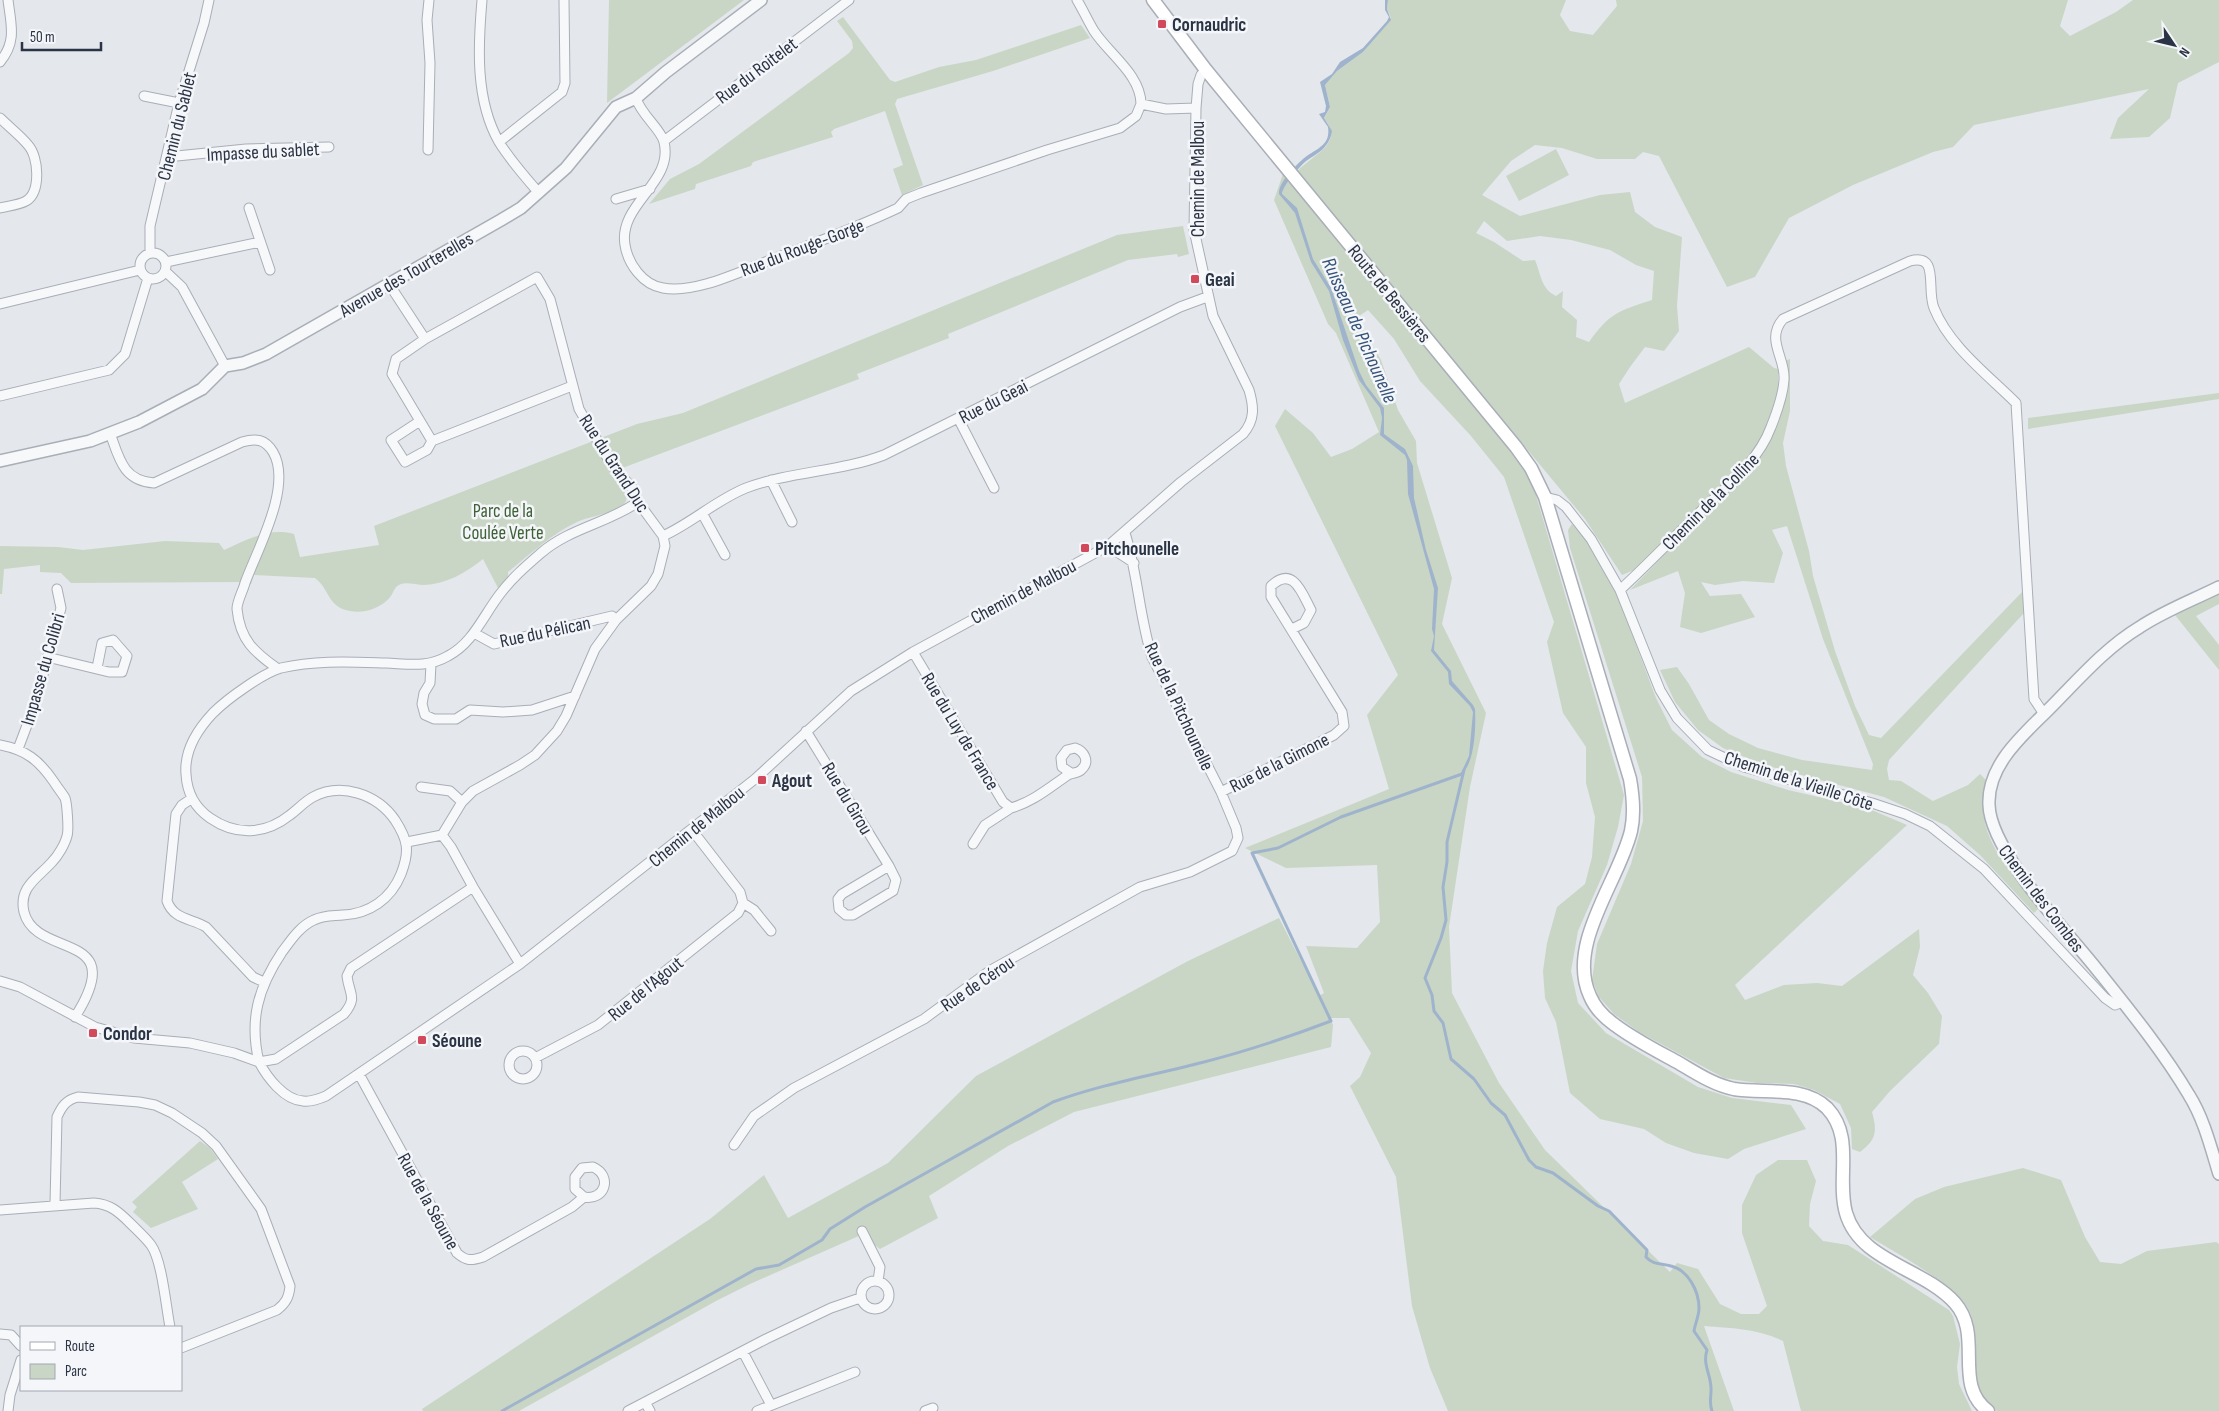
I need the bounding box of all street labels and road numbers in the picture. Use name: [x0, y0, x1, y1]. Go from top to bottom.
street label: Rue du Roitelet: [711, 33, 802, 109]
street label: Chemin du Sablet: [153, 70, 202, 183]
street label: Chemin de Malbou: [1187, 121, 1210, 237]
street label: Impasse du sablet: [206, 138, 320, 167]
street label: Rue du Rouge-Gorge: [738, 214, 867, 282]
street label: Avenue des Tourterelles: [335, 228, 478, 323]
street label: Route de Bessières: [1342, 240, 1436, 348]
street label: Rue du Geai: [955, 375, 1032, 429]
street label: Rue du Grand Duc: [574, 410, 654, 517]
street label: Chemin de la Colline: [1658, 449, 1764, 555]
street label: Chemin de Malbou: [967, 555, 1080, 630]
street label: Impasse du Colibri: [16, 611, 70, 728]
street label: Rue du Pélican: [498, 612, 593, 653]
street label: Rue de la Pitchounelle: [1139, 639, 1218, 775]
street label: Rue du Luy de France: [916, 669, 1004, 795]
street label: Rue de la Gimone: [1226, 728, 1333, 798]
street label: Chemin de la Vieille Côte: [1721, 746, 1876, 816]
street label: Rue du Girou: [816, 758, 877, 839]
street label: Chemin de Malbou: [645, 782, 749, 873]
street label: Chemin des Combes: [1993, 841, 2089, 957]
street label: Rue de Cérou: [937, 951, 1019, 1017]
street label: Rue de l'Agout: [604, 952, 688, 1026]
street label: Rue de la Séoune: [392, 1149, 464, 1254]

